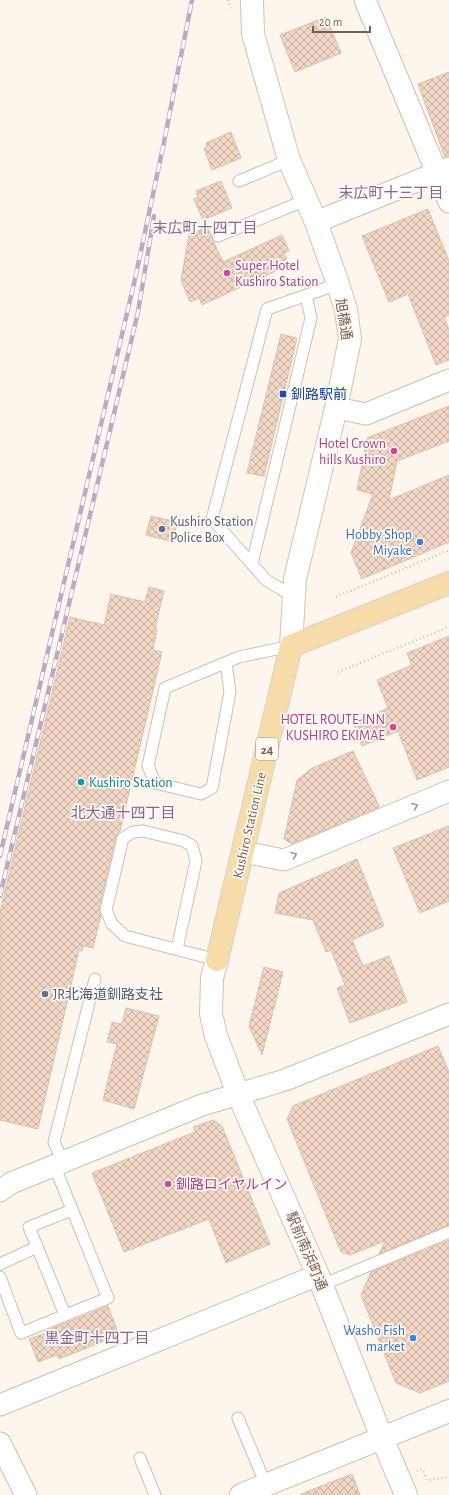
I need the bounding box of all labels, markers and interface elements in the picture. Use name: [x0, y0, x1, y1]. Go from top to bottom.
scale bar: [313, 8, 370, 34]
text: 20 m: [319, 16, 342, 28]
district label: 末広町十三丁目: [338, 185, 444, 201]
district label: 末広町十四丁目: [152, 220, 258, 236]
place label: Super Hotel Kushiro Station: [235, 259, 318, 289]
marker: Super Hotel Kushiro Station: [222, 268, 232, 278]
street label: 旭橋通: [333, 297, 354, 341]
place label: 釧路駅前: [291, 386, 347, 402]
marker: 釧路駅前: [278, 389, 288, 399]
place label: Hotel Crown hills Kushiro: [318, 437, 386, 467]
marker: Hotel Crown hills Kushiro: [389, 446, 399, 456]
place label: Kushiro Station Police Box: [170, 515, 253, 545]
marker: Kushiro Station Police Box: [157, 524, 167, 534]
place label: Hobby Shop Miyake: [346, 528, 412, 558]
marker: Hobby Shop Miyake: [415, 537, 425, 547]
place label: HOTEL ROUTE-INN KUSHIRO EKIMAE: [280, 713, 385, 743]
marker: HOTEL ROUTE-INN KUSHIRO EKIMAE: [388, 722, 398, 732]
road number: 24: [256, 738, 278, 760]
street label: Kushiro Station Line: [231, 771, 269, 880]
place label: Kushiro Station: [89, 776, 172, 790]
marker: Kushiro Station: [76, 777, 86, 787]
one-way arrow: [411, 802, 418, 810]
district label: 北大通十四丁目: [70, 804, 176, 821]
one-way arrow: [291, 852, 298, 860]
place label: JR北海道釧路支社: [53, 986, 163, 1002]
marker: JR北海道釧路支社: [40, 989, 50, 999]
place label: 釧路ロイヤルイン: [176, 1176, 288, 1192]
marker: 釧路ロイヤルイン: [163, 1179, 173, 1189]
street label: 駅前南浜町通: [283, 1209, 331, 1293]
place label: Washo Fish market: [343, 1324, 406, 1354]
district label: 黒金町十四丁目: [44, 1330, 150, 1346]
marker: Washo Fish market: [408, 1333, 418, 1343]

